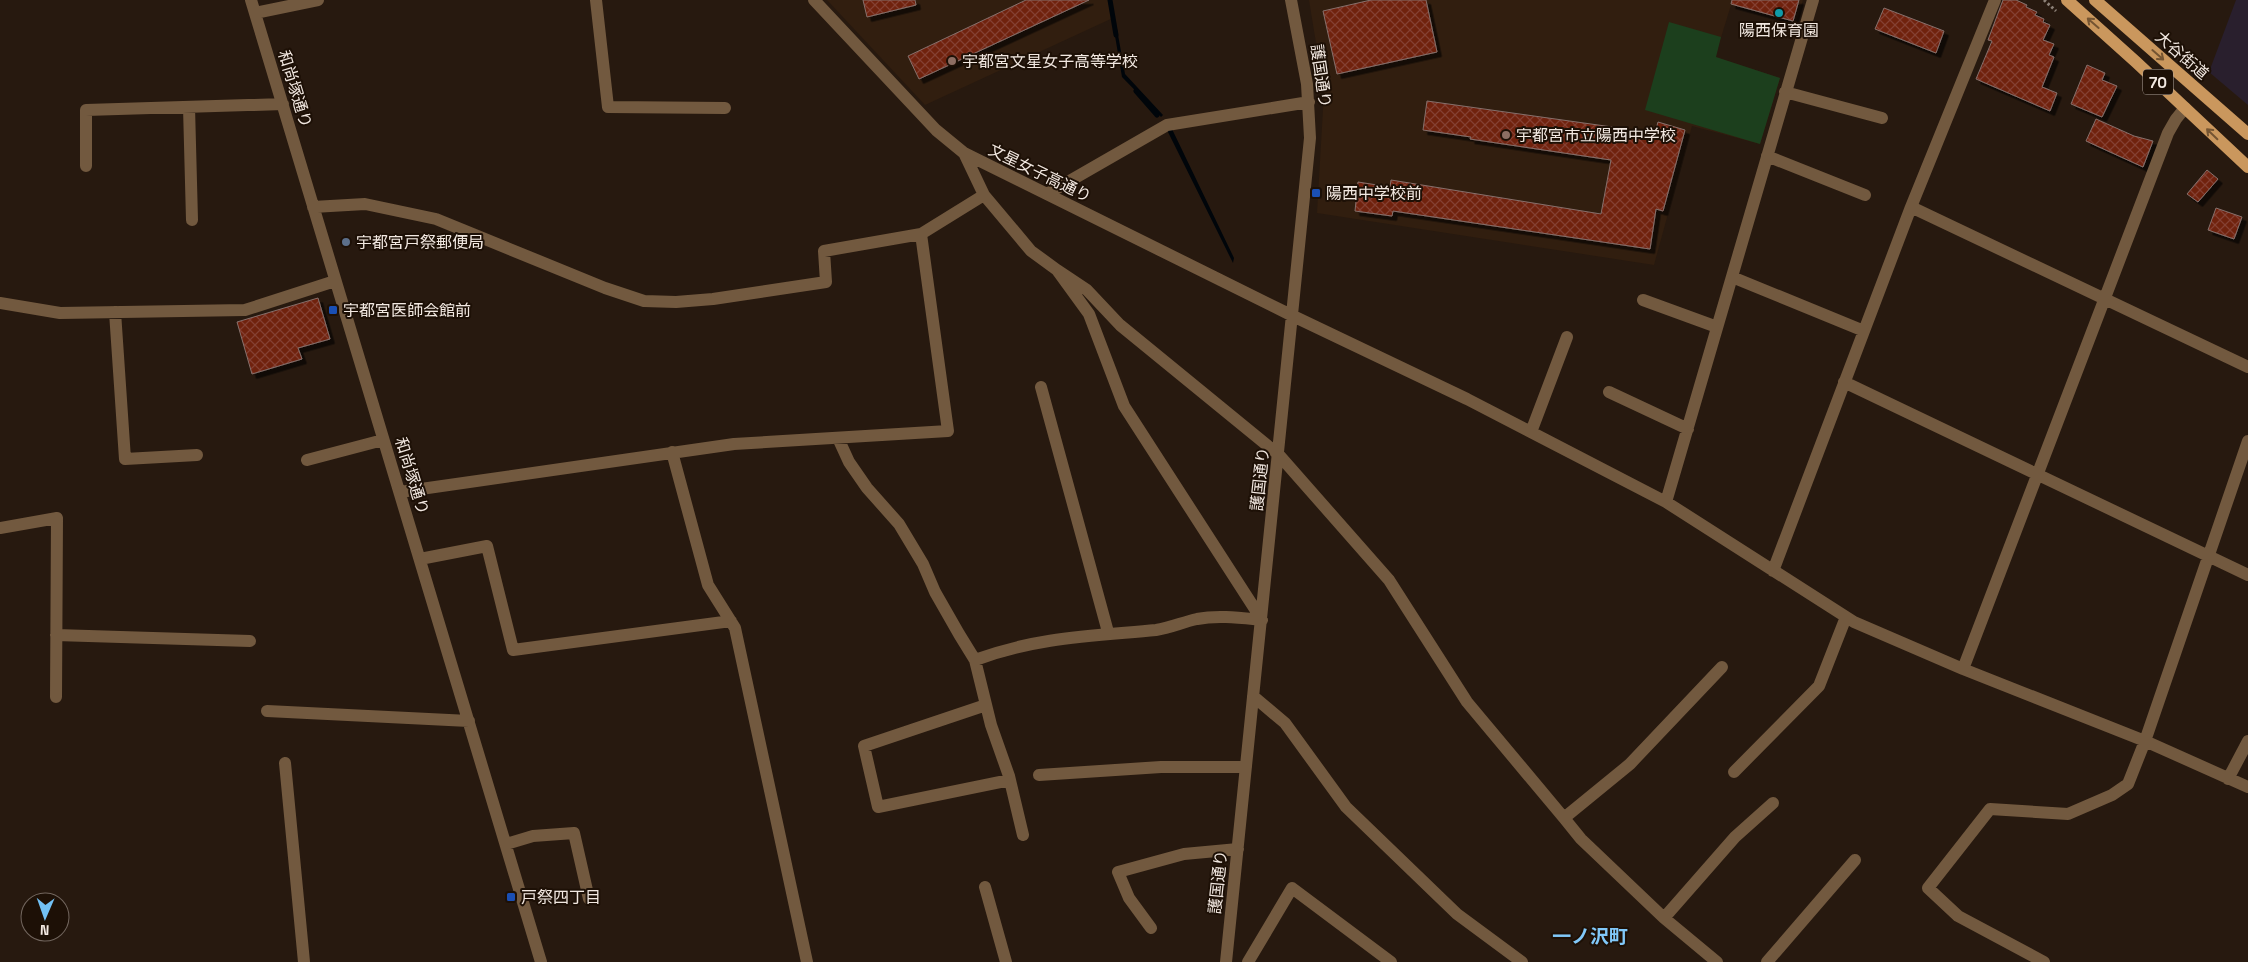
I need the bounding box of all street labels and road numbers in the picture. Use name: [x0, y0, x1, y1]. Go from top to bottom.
street label: 大谷街道: [2151, 26, 2213, 84]
street label: 護国通り: [1306, 43, 1336, 109]
street label: 和尚塚通り: [273, 48, 317, 130]
road number: 70: [2143, 70, 2173, 94]
street label: 文星女子高通り: [985, 139, 1095, 207]
street label: 和尚塚通り: [390, 435, 434, 517]
street label: 護国通り: [1246, 446, 1274, 512]
street label: 護国通り: [1204, 849, 1232, 915]

